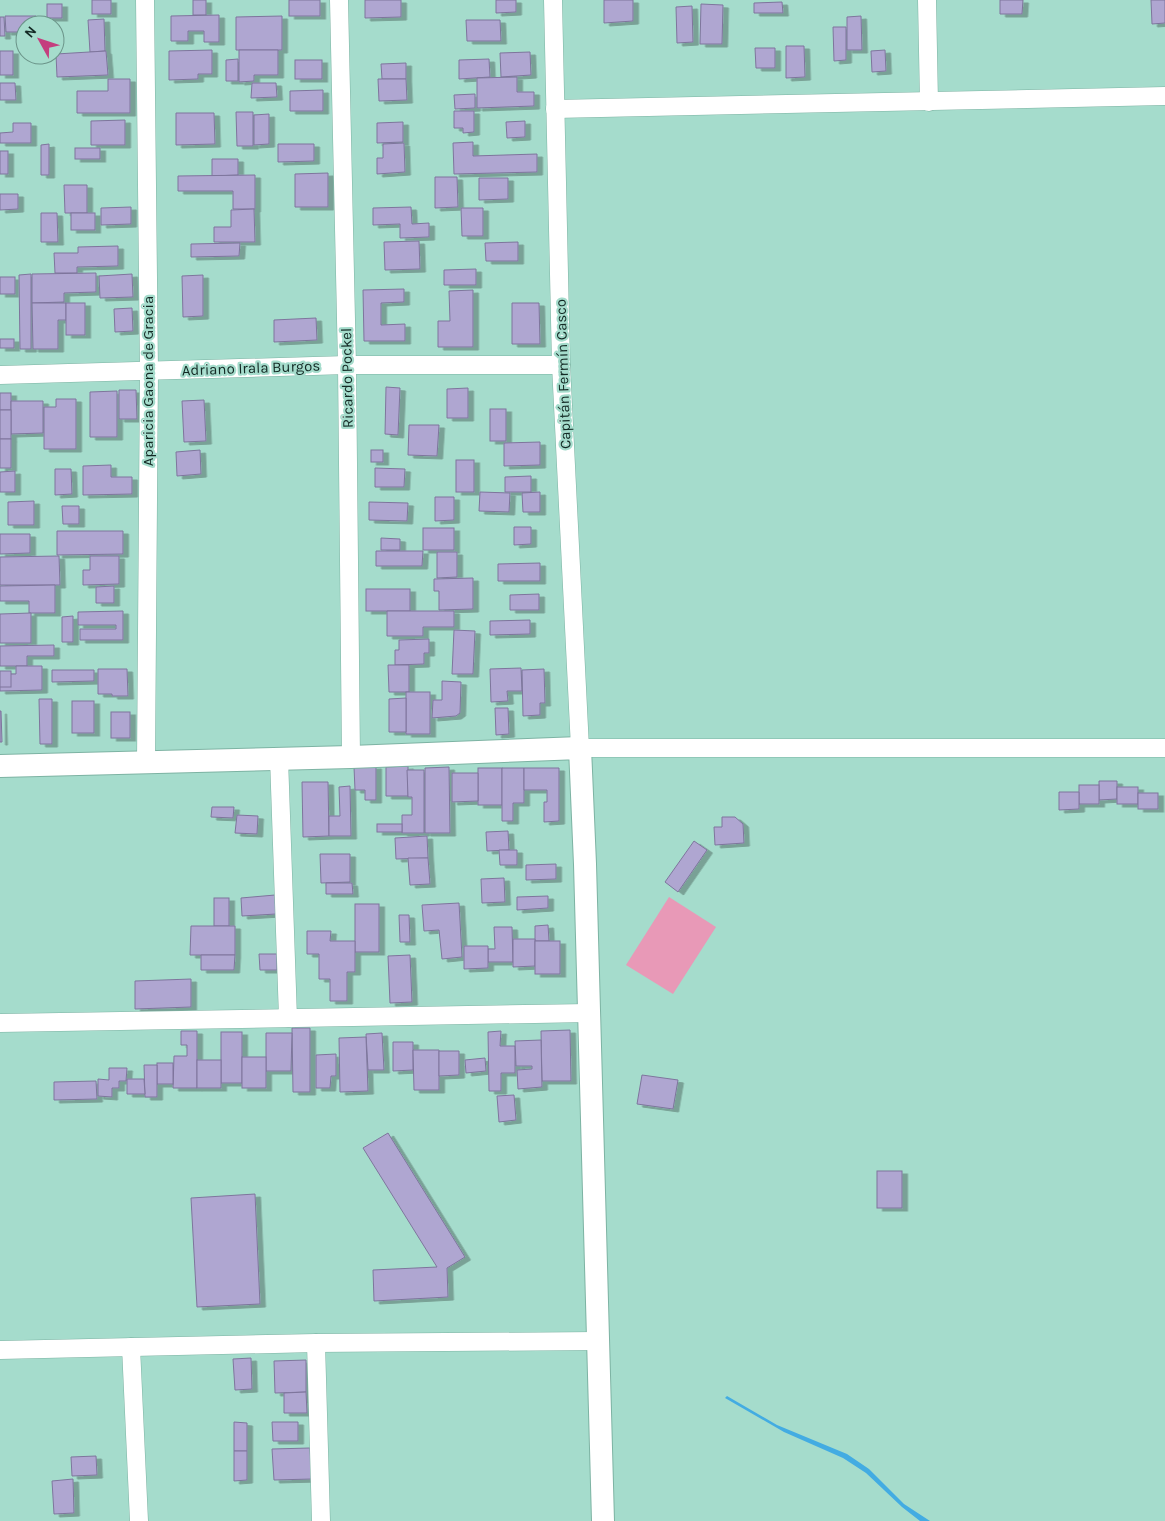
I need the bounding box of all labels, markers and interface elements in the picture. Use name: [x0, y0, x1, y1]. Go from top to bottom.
north arrow: [15, 15, 65, 65]
text: N: [21, 23, 40, 41]
street label: Aparicia Gaona de Gracia: [139, 296, 157, 466]
street label: Capitán Fermín Casco: [551, 299, 575, 449]
street label: Ricardo Pockel: [337, 328, 357, 428]
street label: Adriano Irala Burgos: [181, 357, 321, 379]

